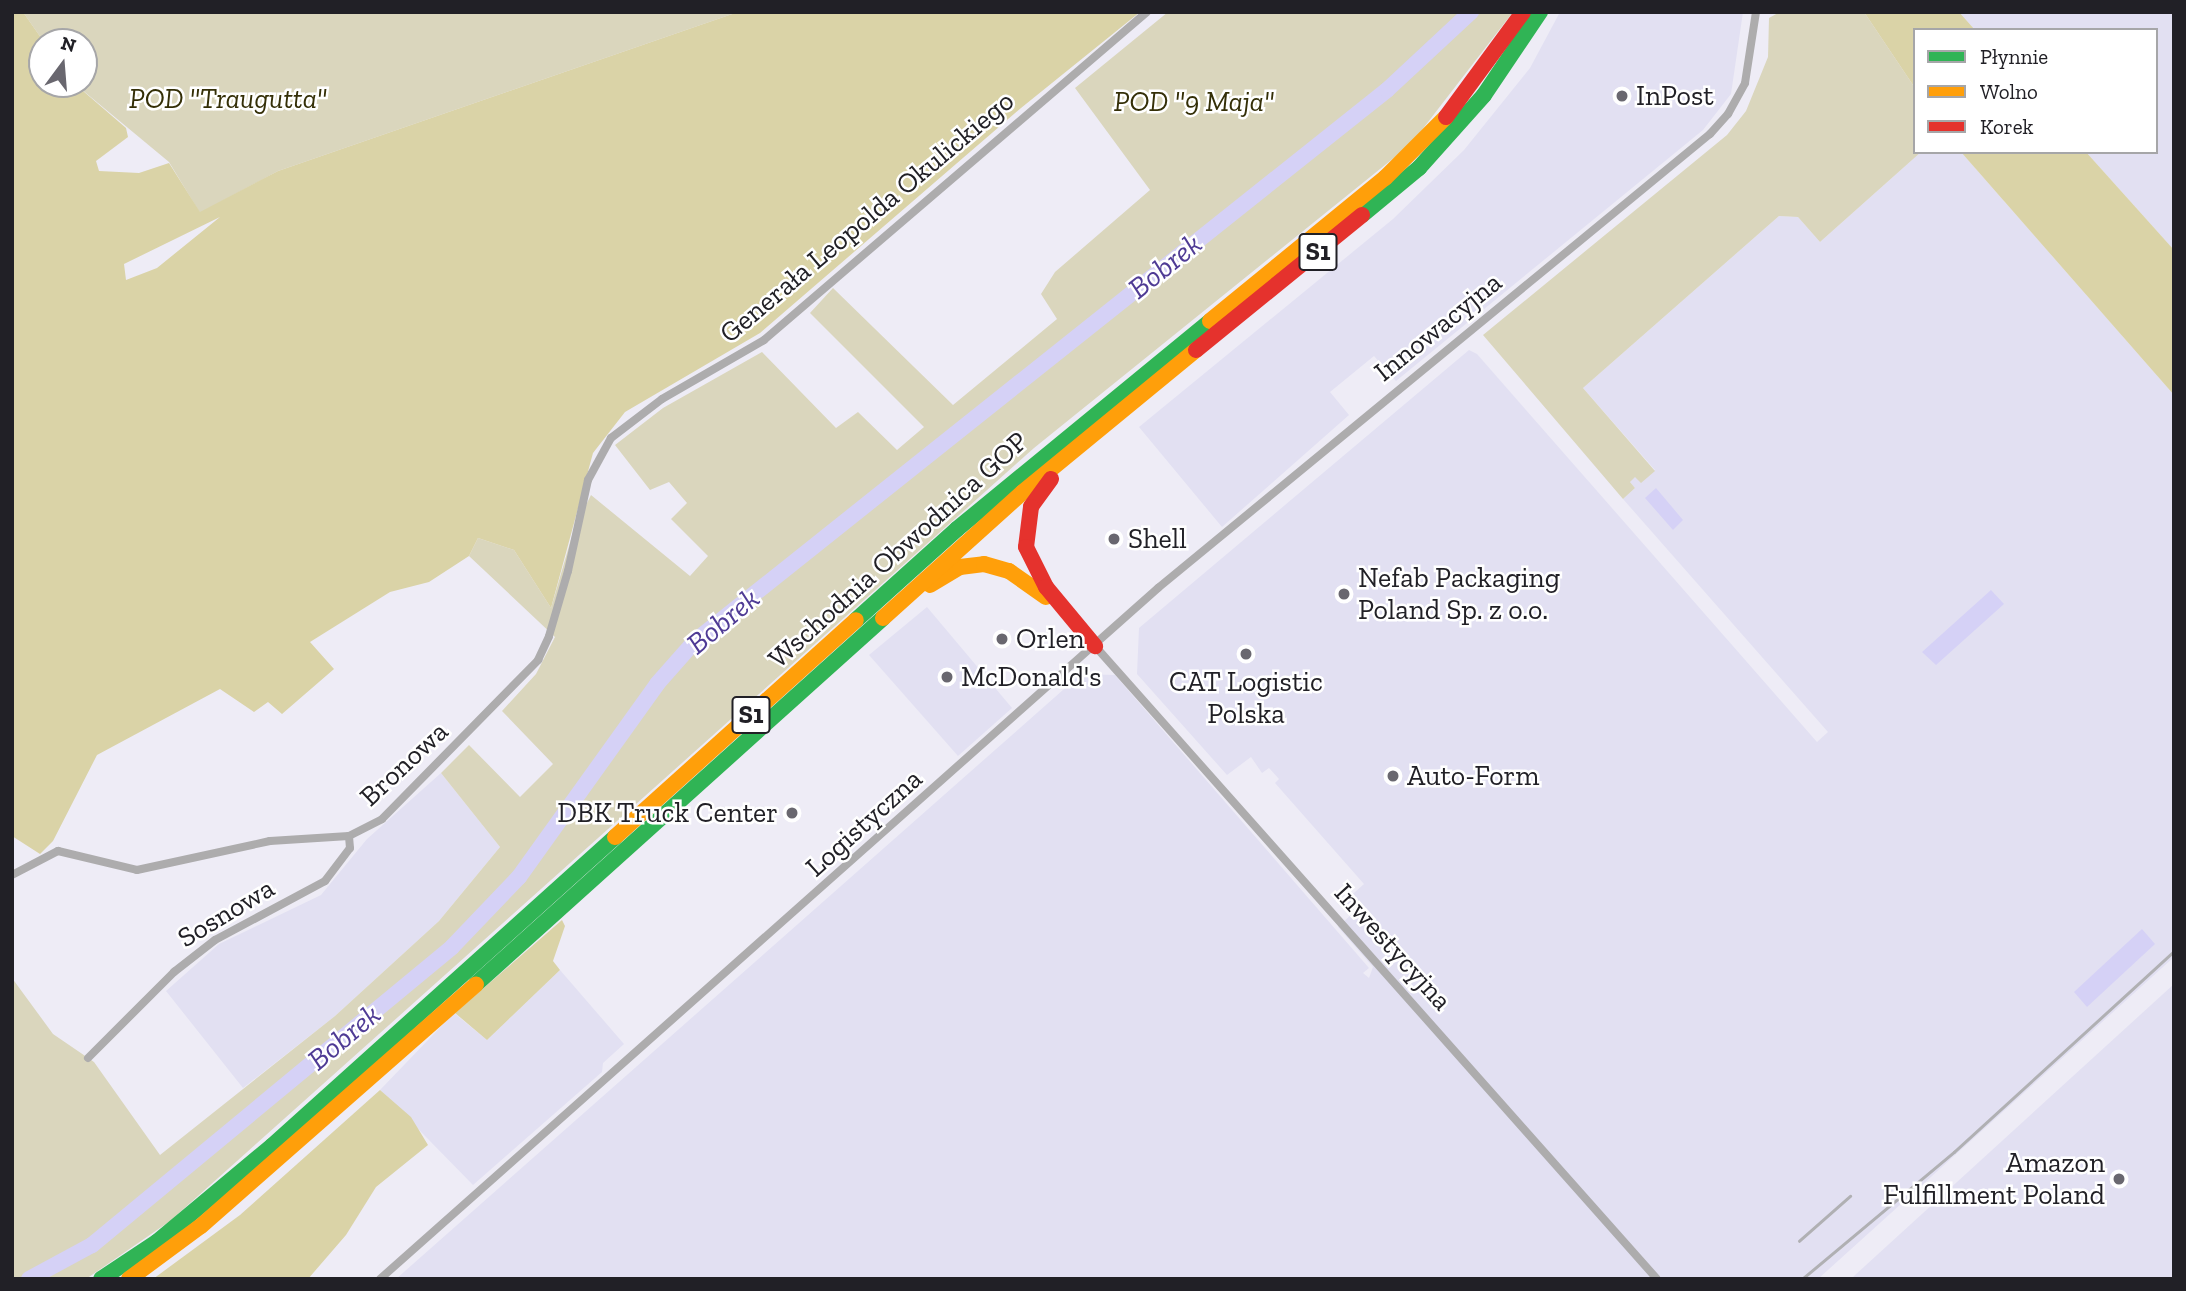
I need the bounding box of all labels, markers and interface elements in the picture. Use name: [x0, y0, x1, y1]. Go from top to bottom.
north arrow: [28, 28, 98, 98]
legend: [1913, 28, 2158, 154]
text: N: [58, 31, 78, 57]
text: Płynnie: [1980, 44, 2048, 69]
place label: InPost: [1636, 79, 1714, 113]
text: Wolno: [1980, 79, 2038, 104]
park label: POD "Traugutta": [129, 82, 327, 116]
street label: Generała Leopolda Okulickiego: [713, 84, 1021, 350]
park label: POD "9 Maja": [1114, 85, 1274, 119]
marker: InPost: [1614, 88, 1630, 104]
text: Korek: [1980, 114, 2033, 139]
water label: Bobrek: [1121, 226, 1209, 306]
road number: S1: [1297, 230, 1339, 274]
street label: Innowacyjna: [1368, 265, 1508, 389]
street label: Wschodnia Obwodnica GOP: [762, 425, 1034, 675]
place label: Shell: [1128, 522, 1187, 556]
marker: Shell: [1106, 531, 1122, 547]
place label: Nefab Packaging Poland Sp. z o.o.: [1358, 561, 1560, 627]
water label: Bobrek: [679, 580, 767, 662]
marker: Nefab Packaging Poland Sp. z o.o.: [1336, 586, 1352, 602]
place label: Orlen: [1016, 622, 1085, 656]
marker: Orlen: [994, 631, 1010, 647]
marker: CAT Logistic Polska: [1238, 646, 1254, 662]
place label: McDonald's: [961, 660, 1101, 694]
place label: CAT Logistic Polska: [1169, 665, 1323, 731]
marker: McDonald's: [939, 669, 955, 685]
road number: S1: [730, 692, 772, 737]
street label: Bronowa: [353, 715, 455, 813]
place label: Auto-Form: [1407, 759, 1540, 793]
street label: Logistyczna: [799, 762, 929, 884]
marker: Auto-Form: [1385, 768, 1401, 784]
place label: DBK Truck Center: [556, 796, 778, 830]
marker: DBK Truck Center: [784, 805, 800, 821]
street label: Sosnowa: [172, 871, 280, 955]
street label: Inwestycyjna: [1327, 877, 1459, 1017]
water label: Bobrek: [300, 996, 388, 1078]
place label: Amazon Fulfillment Poland: [1883, 1146, 2105, 1212]
marker: Amazon Fulfillment Poland: [2111, 1171, 2127, 1187]

